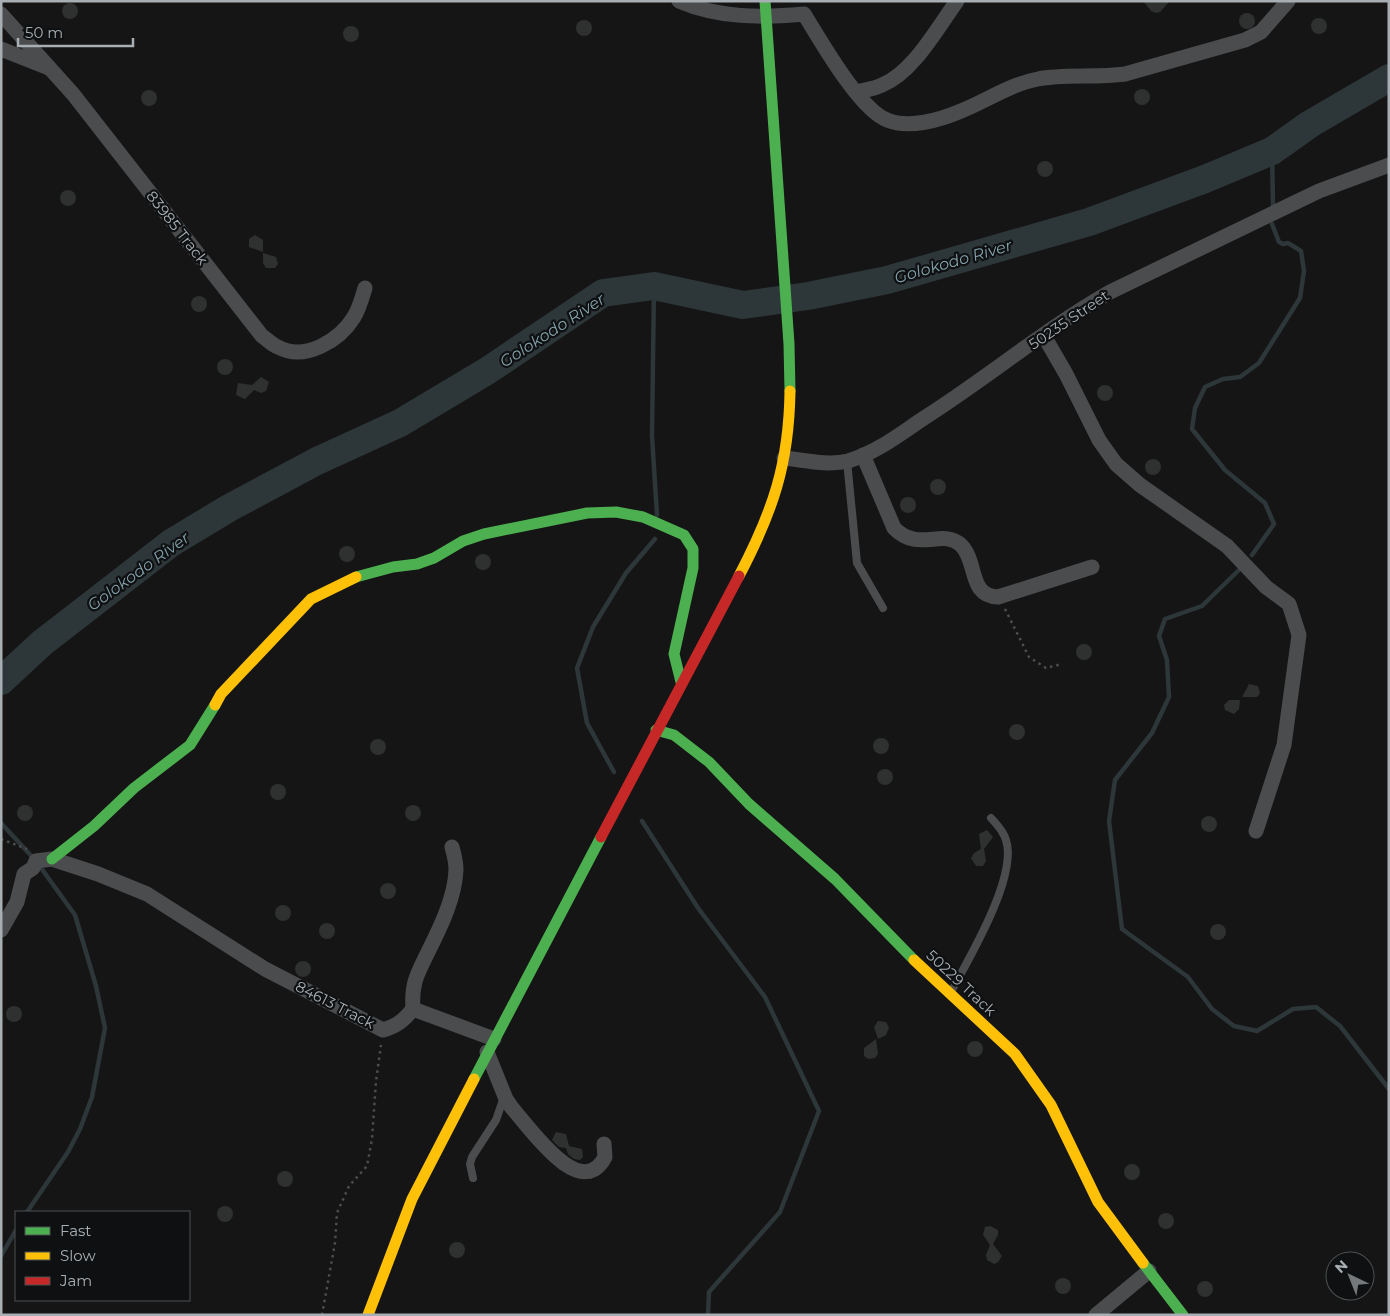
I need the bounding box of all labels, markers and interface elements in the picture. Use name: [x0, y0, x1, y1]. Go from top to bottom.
scale bar: [18, 15, 132, 47]
text: 50 m: [25, 23, 63, 42]
street label: 83985 Track: [142, 187, 212, 269]
water label: Golokodo River: [892, 235, 1015, 287]
street label: 50235 Street: [1025, 286, 1113, 353]
water label: Golokodo River: [496, 289, 609, 371]
water label: Golokodo River: [84, 528, 193, 615]
street label: 50229 Track: [923, 946, 1000, 1020]
street label: 84613 Track: [292, 976, 378, 1033]
legend: [15, 1211, 190, 1301]
text: Fast: [60, 1221, 91, 1240]
text: Slow: [60, 1246, 96, 1265]
north arrow: [1325, 1251, 1375, 1301]
text: N: [1331, 1256, 1351, 1277]
text: Jam: [59, 1271, 92, 1290]

